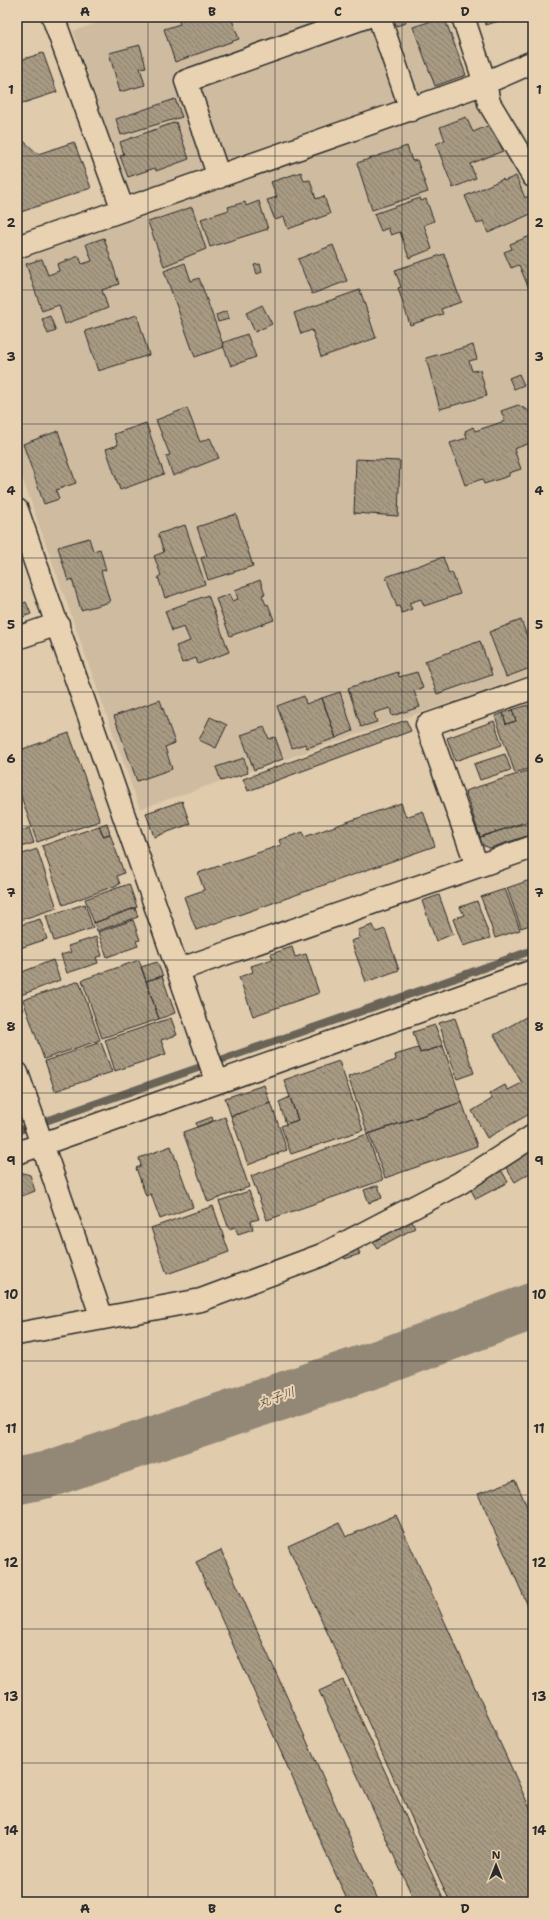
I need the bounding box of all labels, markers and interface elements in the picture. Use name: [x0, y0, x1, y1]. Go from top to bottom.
text: A: [80, 3, 90, 20]
text: B: [208, 3, 216, 20]
text: C: [334, 3, 342, 20]
text: D: [460, 3, 470, 20]
text: 1: [8, 81, 14, 98]
text: 1: [536, 81, 542, 98]
text: 2: [6, 214, 16, 231]
text: 2: [534, 214, 544, 231]
text: 3: [6, 348, 16, 365]
text: 3: [534, 348, 544, 365]
text: 4: [6, 482, 16, 499]
text: 4: [534, 482, 544, 499]
text: 5: [7, 616, 15, 633]
text: 5: [535, 616, 543, 633]
text: 6: [6, 750, 16, 767]
text: 6: [534, 750, 544, 767]
text: 7: [6, 884, 16, 901]
text: 7: [534, 884, 544, 901]
text: 8: [6, 1018, 16, 1035]
text: 8: [534, 1018, 544, 1035]
text: 9: [6, 1152, 16, 1169]
text: 9: [534, 1152, 544, 1169]
text: 10: [4, 1286, 18, 1303]
text: 10: [532, 1286, 546, 1303]
water label: 丸子川: [255, 1383, 297, 1412]
text: 11: [5, 1420, 17, 1437]
text: 11: [533, 1420, 545, 1437]
text: 12: [4, 1554, 18, 1571]
text: 12: [532, 1554, 546, 1571]
text: 13: [4, 1688, 18, 1705]
text: 13: [532, 1688, 546, 1705]
text: 14: [4, 1822, 18, 1839]
text: 14: [532, 1822, 546, 1839]
north arrow: [476, 1845, 516, 1885]
text: N: [492, 1848, 501, 1863]
text: A: [80, 1900, 90, 1917]
text: B: [208, 1900, 216, 1917]
text: C: [334, 1900, 342, 1917]
text: D: [460, 1900, 470, 1917]

